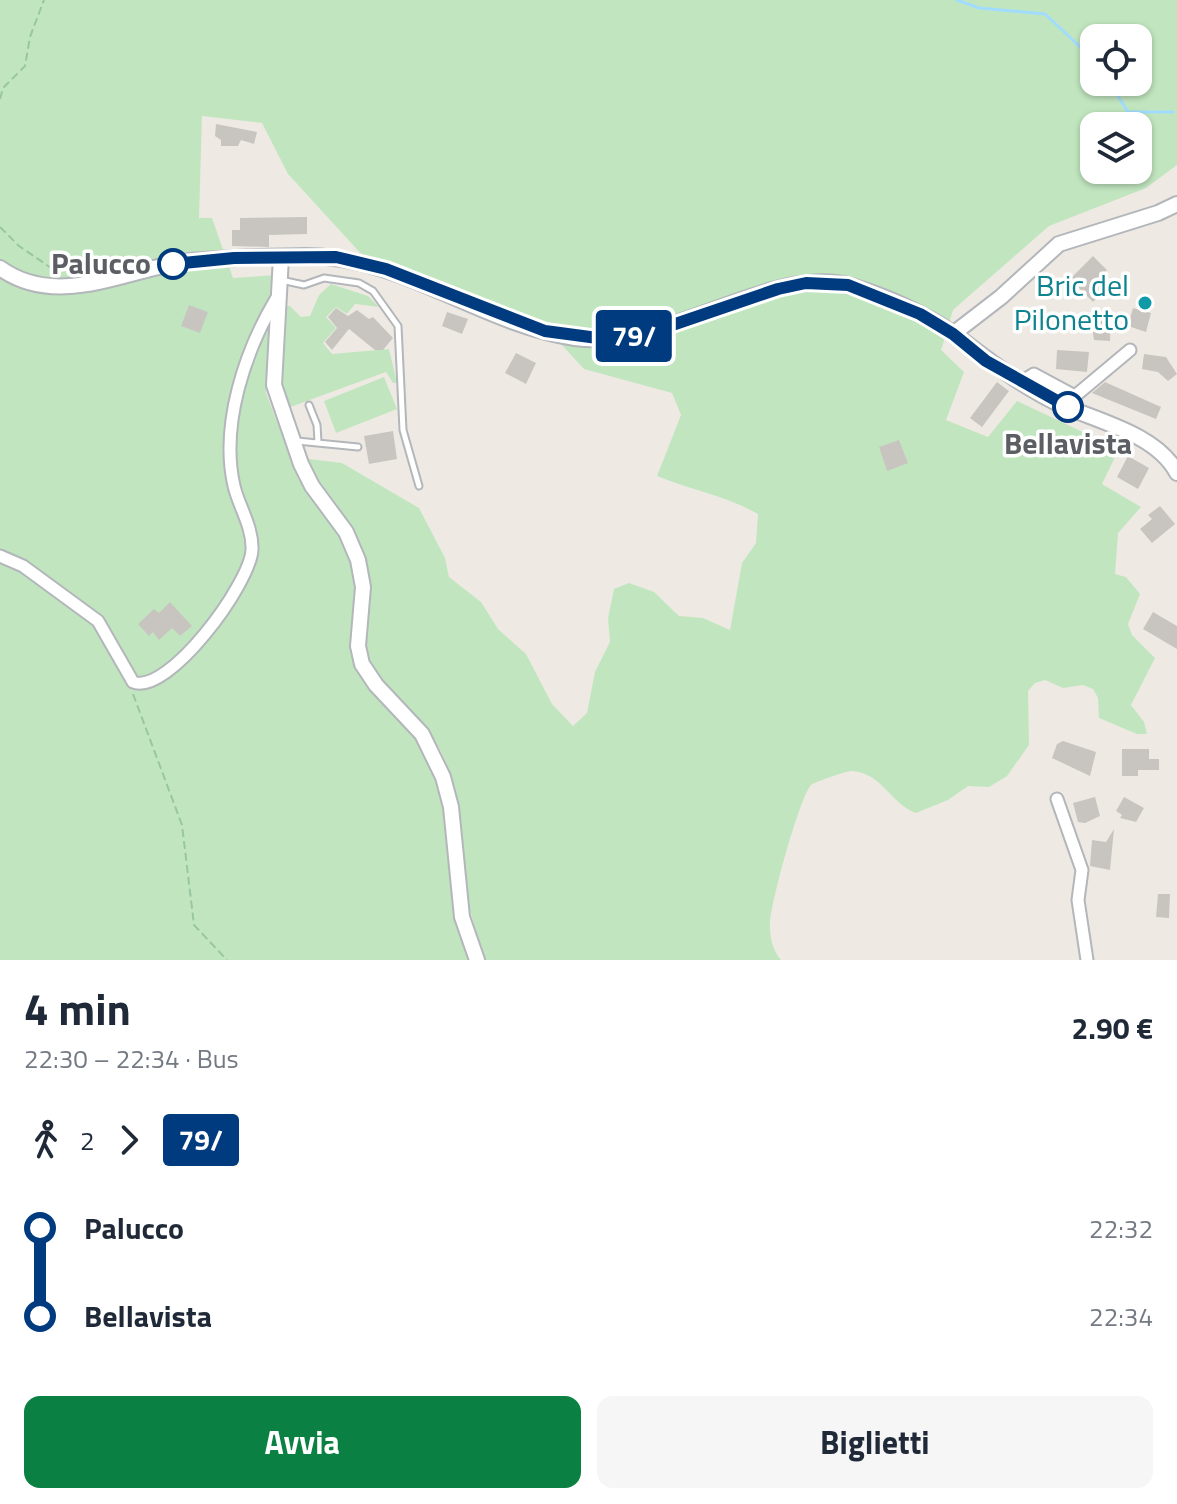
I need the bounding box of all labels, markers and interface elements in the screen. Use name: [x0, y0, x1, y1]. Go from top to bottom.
map controls: [1080, 24, 1152, 184]
button: locate: [1080, 24, 1152, 96]
button: layers: [1080, 112, 1152, 184]
place label: Palucco: [51, 240, 151, 286]
marker: Palucco: [158, 249, 188, 279]
place label: Bric del Pilonetto: [1014, 262, 1129, 342]
marker: Bric del Pilonetto: [1136, 294, 1154, 312]
line badge: 79/: [588, 310, 680, 362]
text: 79/: [612, 314, 656, 357]
marker: Bellavista: [1053, 392, 1083, 422]
place label: Bellavista: [1004, 420, 1132, 466]
text: 4 min: [24, 975, 131, 1042]
text: 2.90 €: [1072, 1005, 1153, 1051]
text: 22:30 – 22:34 · Bus: [24, 1039, 239, 1078]
icon: walk: [24, 1118, 68, 1162]
icon: forward: [107, 1118, 151, 1162]
text: 79/: [179, 1118, 223, 1161]
text: 2: [80, 1121, 95, 1160]
text: Palucco: [84, 1205, 184, 1251]
text: 22:32: [1089, 1209, 1153, 1248]
text: Bellavista: [84, 1293, 212, 1339]
text: 22:34: [1089, 1297, 1153, 1336]
button: Avvia: [24, 1396, 581, 1488]
button: Biglietti: [597, 1396, 1153, 1488]

